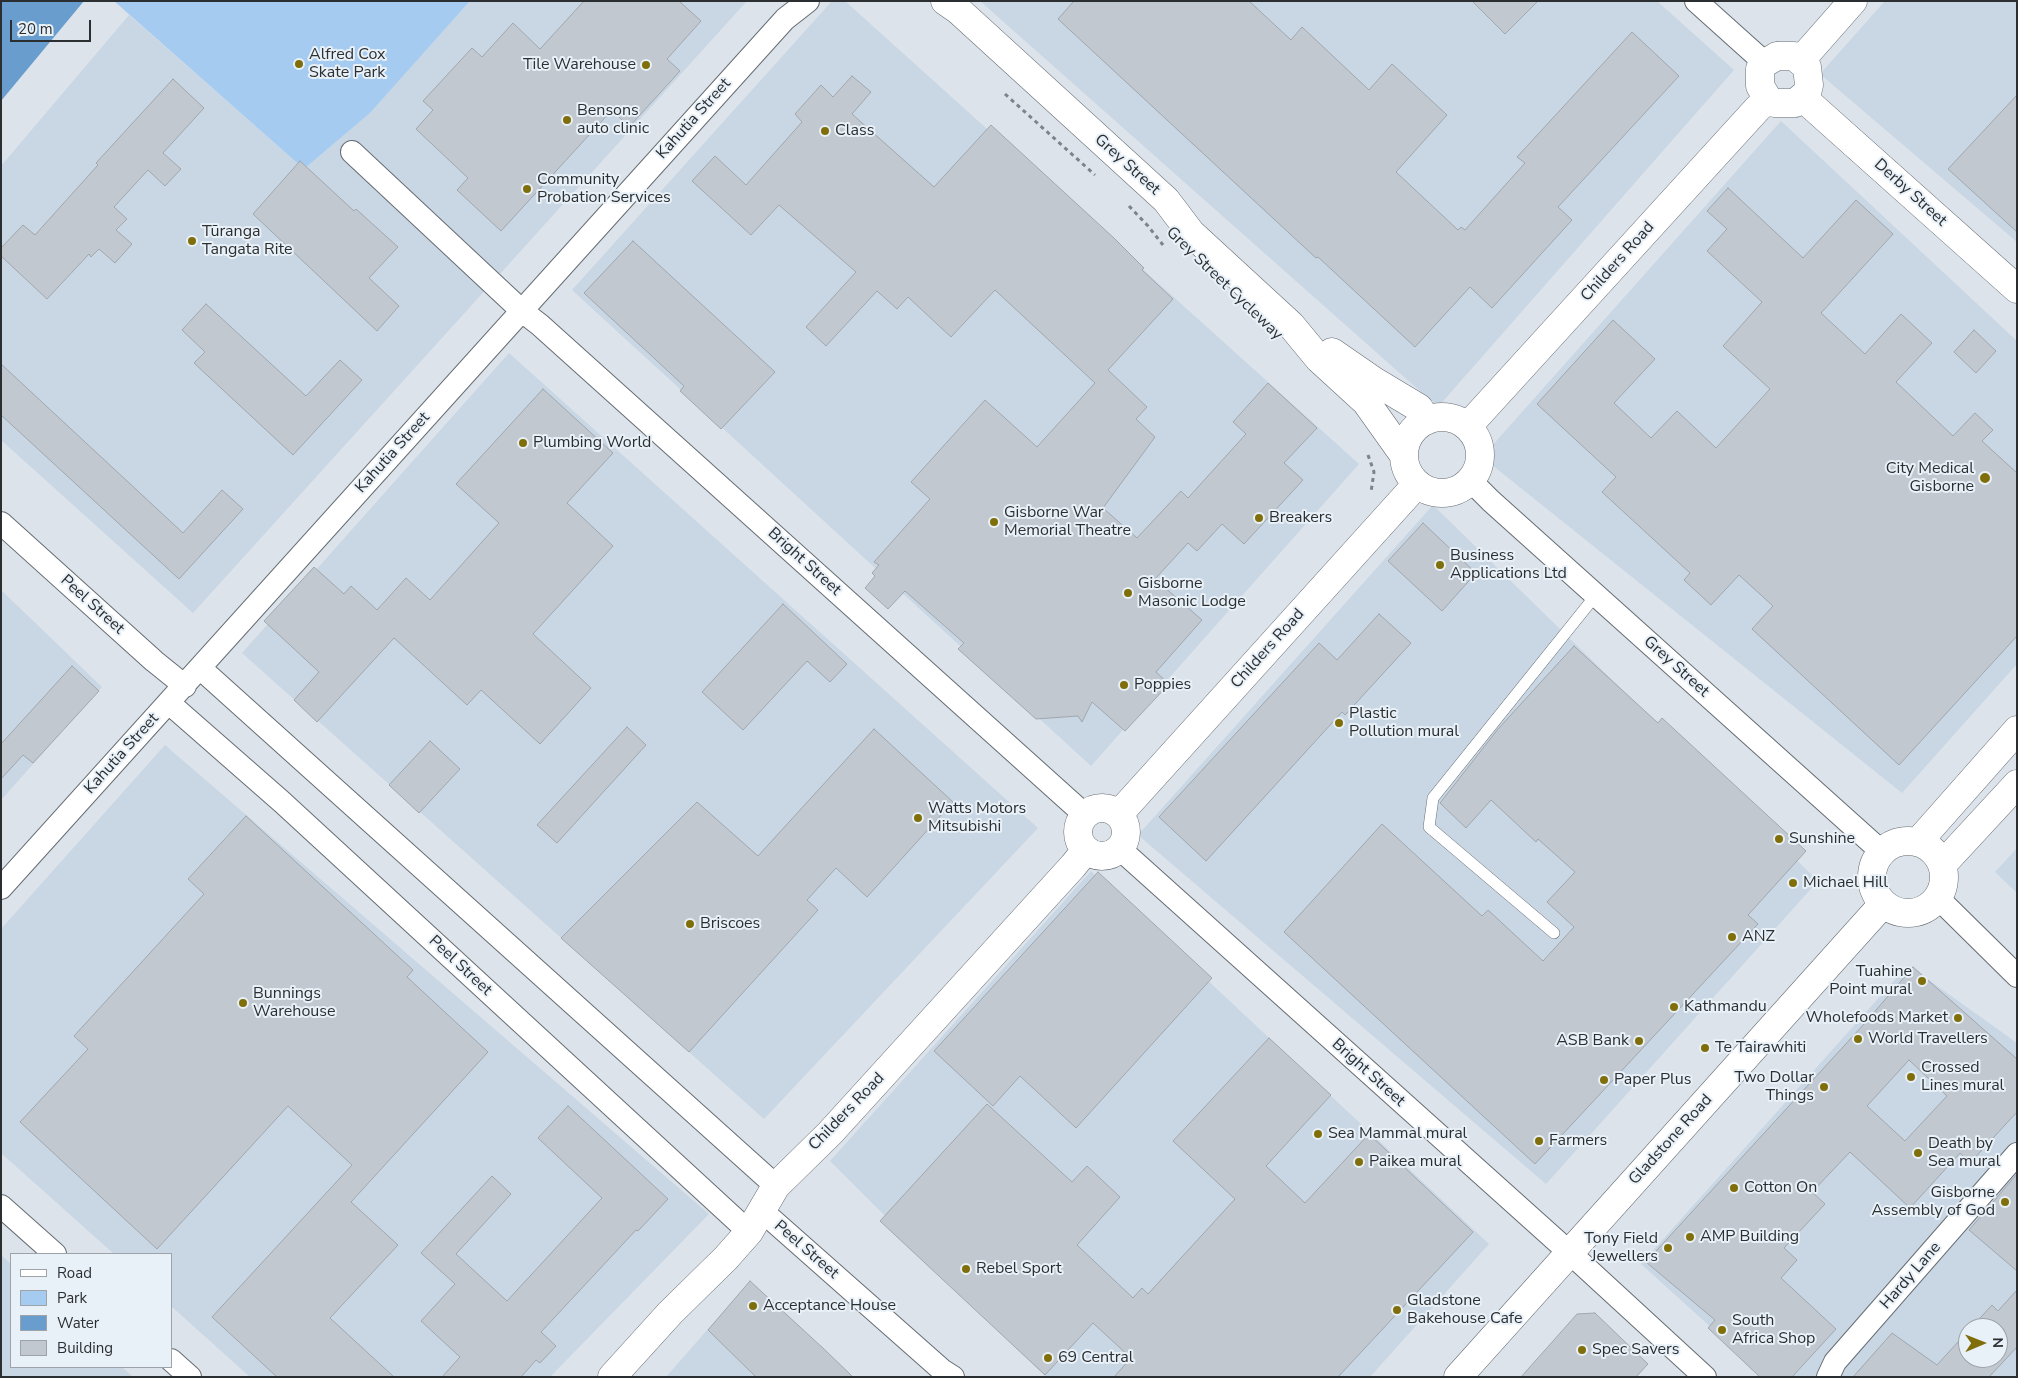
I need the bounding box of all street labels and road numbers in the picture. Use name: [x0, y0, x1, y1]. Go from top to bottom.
street label: Kahutia Street: [653, 75, 735, 163]
street label: Grey Street: [1090, 131, 1164, 199]
street label: Derby Street: [1870, 155, 1950, 231]
street label: Childers Road: [1577, 218, 1659, 306]
street label: Grey Street Cycleway: [1162, 223, 1286, 345]
street label: Kahutia Street: [352, 409, 434, 497]
street label: Bright Street: [763, 524, 845, 600]
street label: Peel Street: [56, 571, 128, 639]
street label: Childers Road: [1227, 605, 1309, 693]
street label: Grey Street: [1639, 633, 1713, 701]
street label: Kahutia Street: [81, 710, 163, 798]
street label: Peel Street: [424, 932, 496, 1000]
street label: Bright Street: [1327, 1035, 1409, 1111]
street label: Childers Road: [805, 1069, 889, 1155]
street label: Gladstone Road: [1625, 1091, 1717, 1189]
street label: Peel Street: [770, 1217, 842, 1283]
street label: Hardy Lane: [1877, 1238, 1945, 1314]

